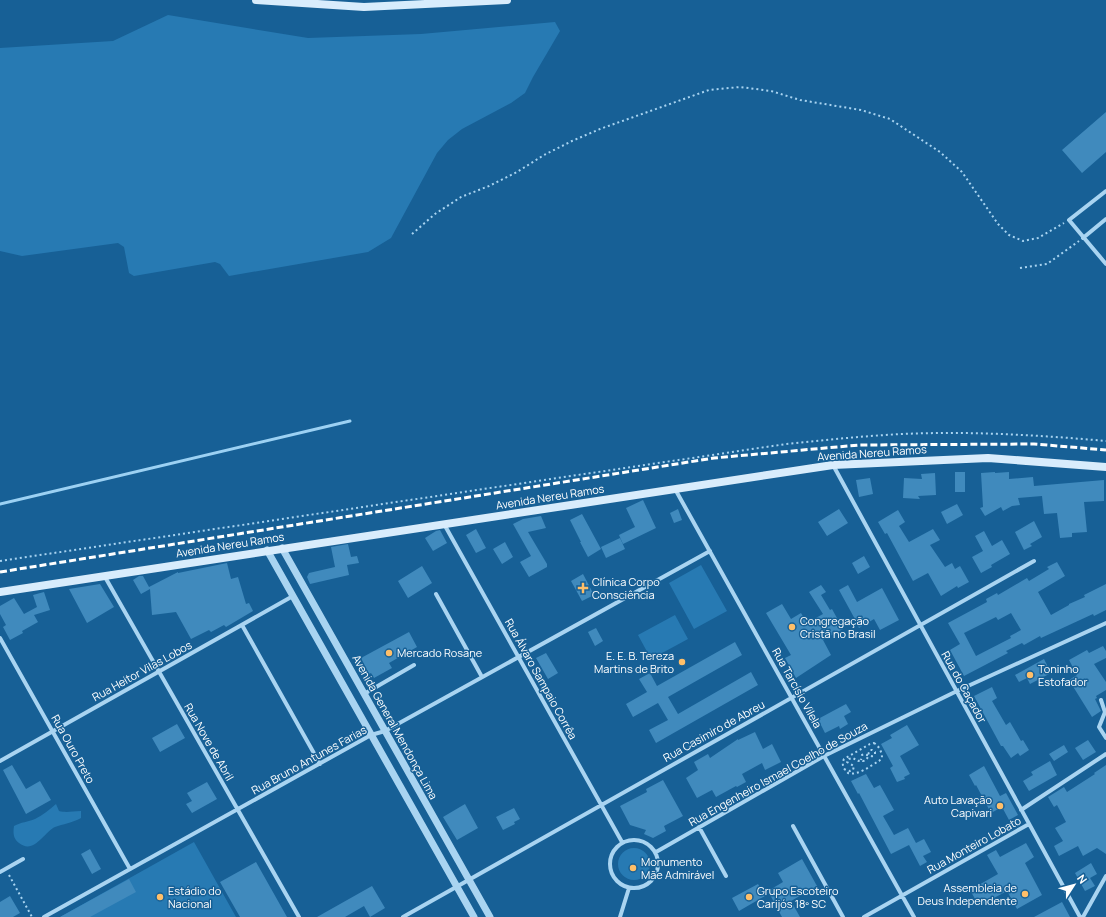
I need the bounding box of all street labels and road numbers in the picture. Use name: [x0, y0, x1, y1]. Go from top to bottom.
street label: Avenida Nereu Ramos: [817, 441, 927, 464]
street label: Avenida Nereu Ramos: [495, 480, 605, 512]
street label: Avenida Nereu Ramos: [175, 528, 285, 560]
street label: Rua Álvaro Sampaio Corrêa: [502, 616, 581, 742]
street label: Rua Heitor Vilas Lobos: [89, 637, 194, 704]
street label: Rua Tarcísio Vilela: [769, 645, 826, 731]
street label: Rua do Caçador: [938, 648, 990, 725]
street label: Avenida General Mendonça Lima: [349, 652, 442, 802]
street label: Rua Casimiro de Abreu: [660, 696, 767, 765]
street label: Rua Nove de Abril: [181, 700, 238, 783]
street label: Rua Ouro Preto: [48, 712, 99, 786]
street label: Rua Engenheiro Ismael Coelho de Souza: [686, 718, 870, 829]
street label: Rua Bruno Antunes Farias: [249, 722, 369, 797]
street label: Rua Monteiro Lobato: [924, 812, 1024, 877]

